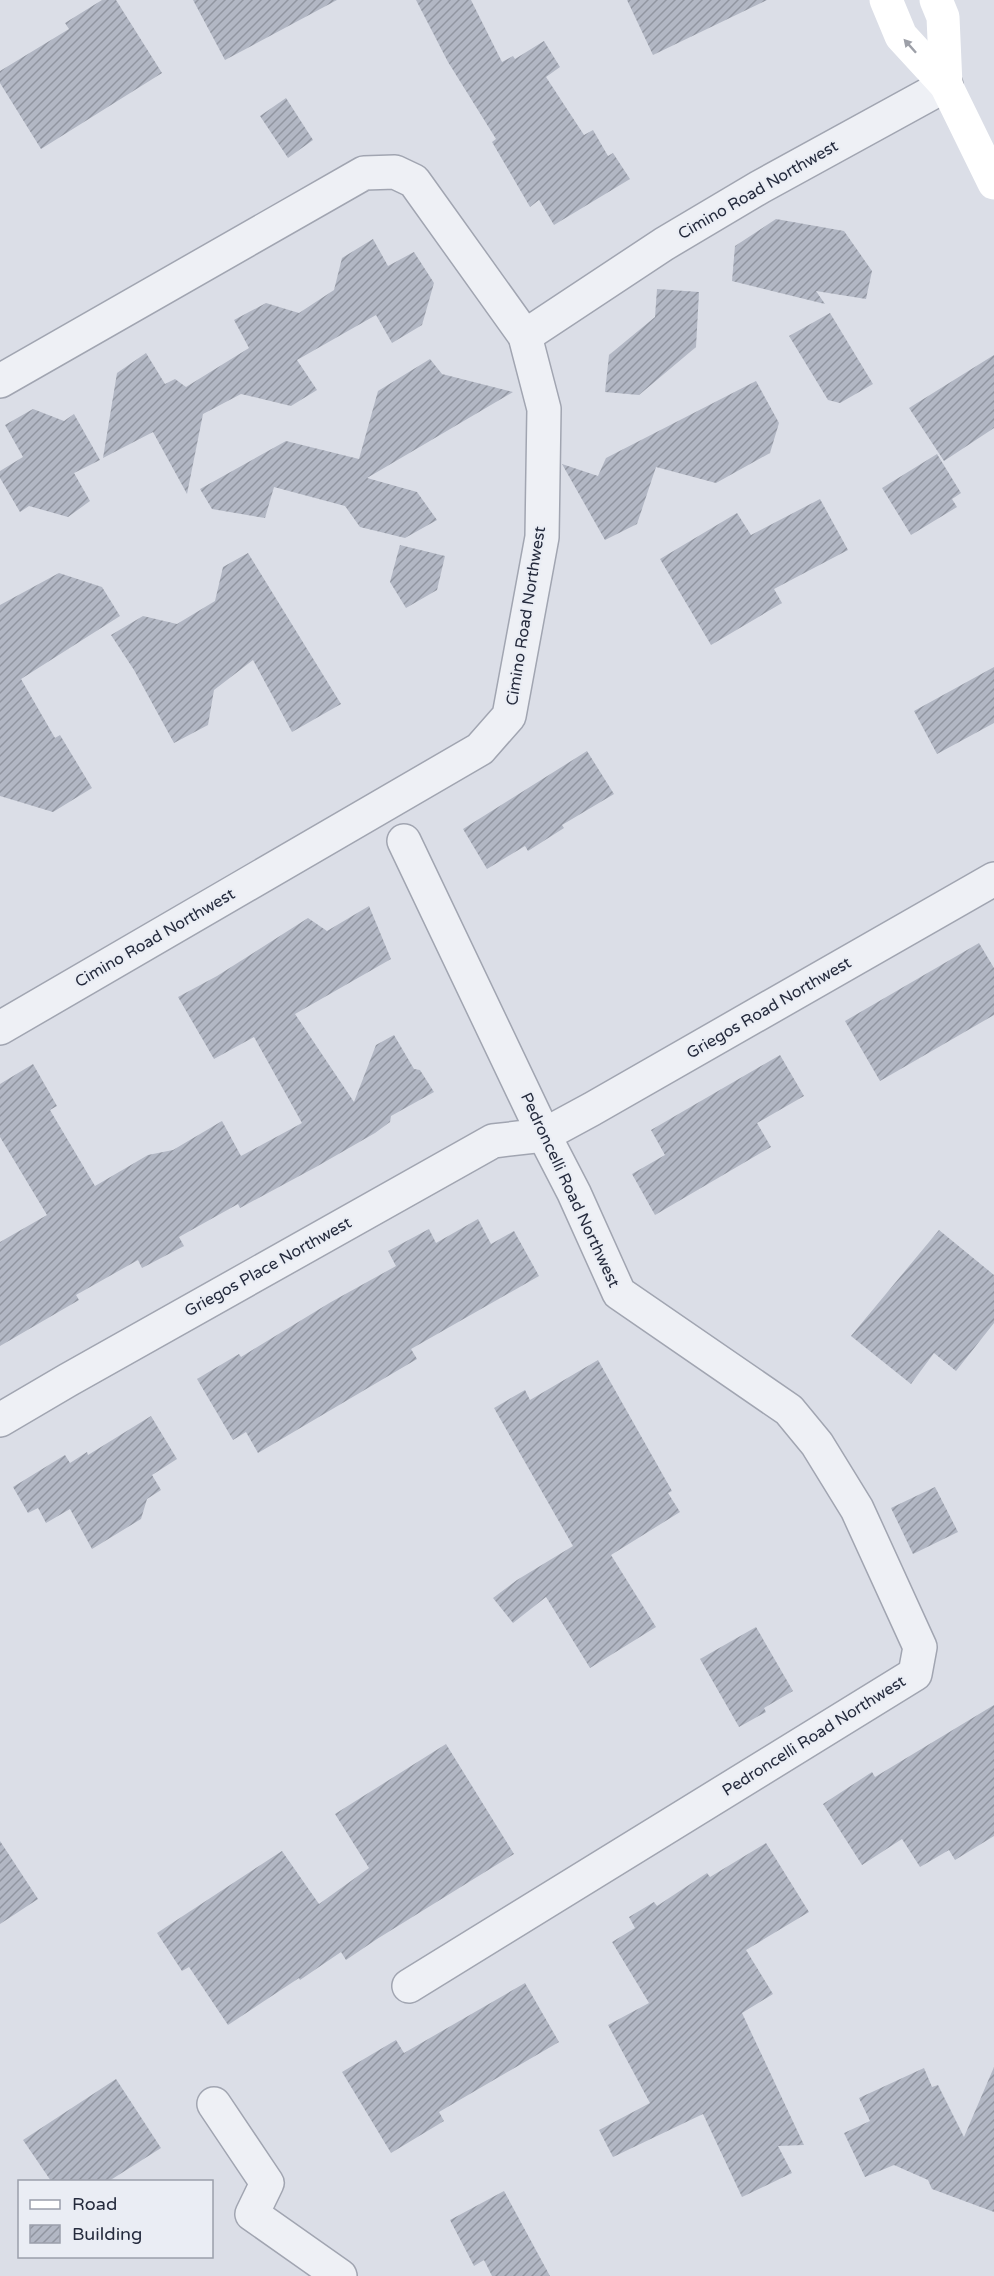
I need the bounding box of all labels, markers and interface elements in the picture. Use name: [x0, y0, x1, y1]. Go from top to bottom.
one-way arrow: [904, 39, 917, 54]
street label: Cimino Road Northwest: [674, 136, 842, 244]
street label: Cimino Road Northwest: [502, 525, 550, 707]
street label: Cimino Road Northwest: [71, 884, 239, 992]
street label: Griegos Road Northwest: [683, 953, 855, 1063]
street label: Pedroncelli Road Northwest: [516, 1089, 624, 1291]
street label: Griegos Place Northwest: [181, 1213, 355, 1321]
street label: Pedroncelli Road Northwest: [719, 1671, 909, 1801]
legend: [18, 2180, 213, 2258]
text: Road: [72, 2193, 117, 2215]
text: Building: [72, 2223, 142, 2245]

